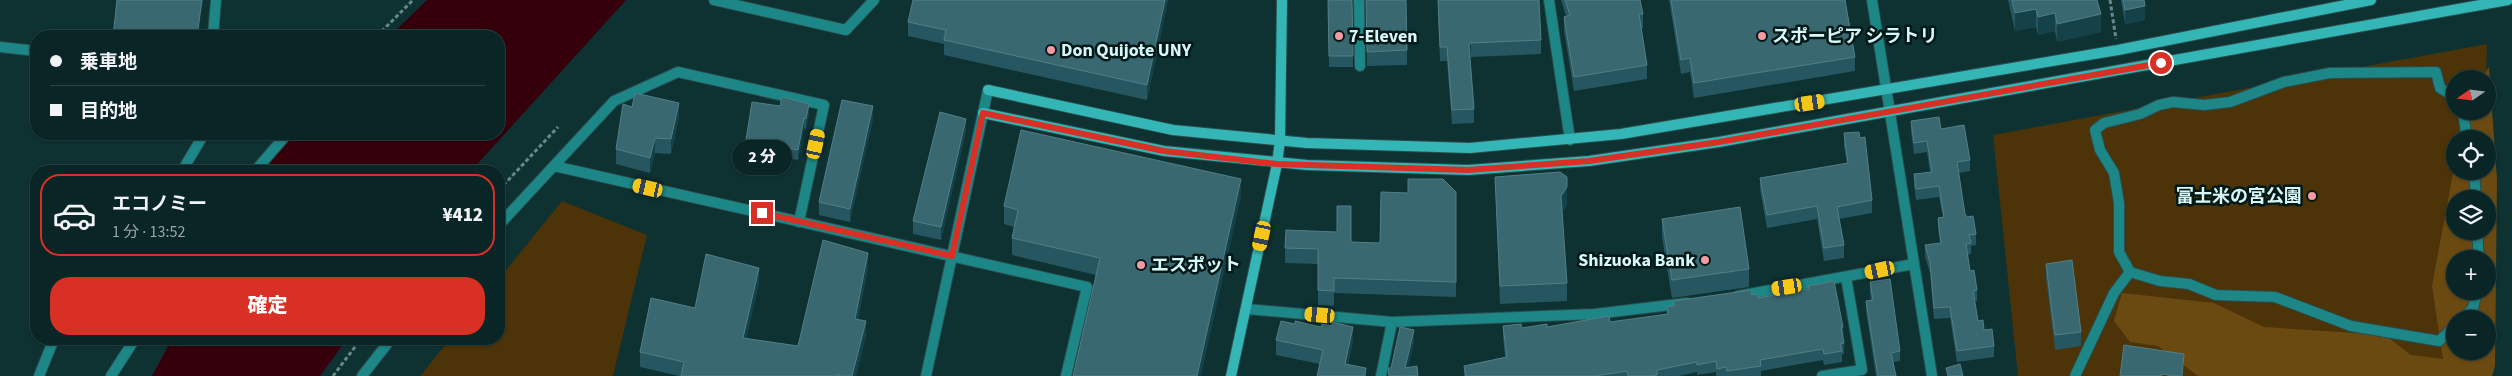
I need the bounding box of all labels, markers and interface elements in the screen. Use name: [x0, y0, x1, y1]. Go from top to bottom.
place label: 7-Eleven: [1349, 24, 1418, 49]
place label: スポーピア シラトリ: [1772, 24, 1938, 49]
marker: 7-Eleven: [1333, 30, 1345, 42]
marker: スポーピア シラトリ: [1756, 30, 1768, 42]
place label: Don Quijote UNY: [1061, 38, 1192, 63]
marker: Don Quijote UNY: [1045, 44, 1057, 56]
text: 乗車地: [80, 49, 137, 76]
route start: [2150, 52, 2172, 74]
north arrow: [2446, 70, 2496, 120]
map controls: [2446, 70, 2496, 360]
car: [1794, 93, 1825, 113]
text: 目的地: [80, 98, 137, 125]
car: [805, 128, 826, 160]
button: locate: [2446, 130, 2496, 180]
callout: 2 分: [732, 140, 792, 176]
text: 2 分: [748, 146, 776, 168]
car: [631, 177, 664, 199]
place label: 富士米の宮公園: [2176, 184, 2302, 209]
marker: 富士米の宮公園: [2306, 190, 2318, 202]
button: layers: [2446, 190, 2496, 240]
text: エコノミー: [112, 191, 207, 218]
icon: car: [52, 193, 97, 238]
text: ¥412: [442, 202, 483, 229]
route end: [751, 202, 773, 224]
car: [1251, 220, 1272, 252]
text: 1 分 · 13:52: [112, 221, 185, 243]
place label: Shizuoka Bank: [1578, 248, 1695, 273]
button: +: [2446, 250, 2496, 300]
place label: エスポット: [1151, 253, 1241, 278]
marker: Shizuoka Bank: [1699, 254, 1711, 266]
marker: エスポット: [1135, 259, 1147, 271]
car: [1863, 260, 1896, 280]
button: 確定: [50, 277, 485, 335]
car: [1771, 277, 1802, 297]
car: [1304, 306, 1335, 324]
button: −: [2446, 310, 2496, 360]

